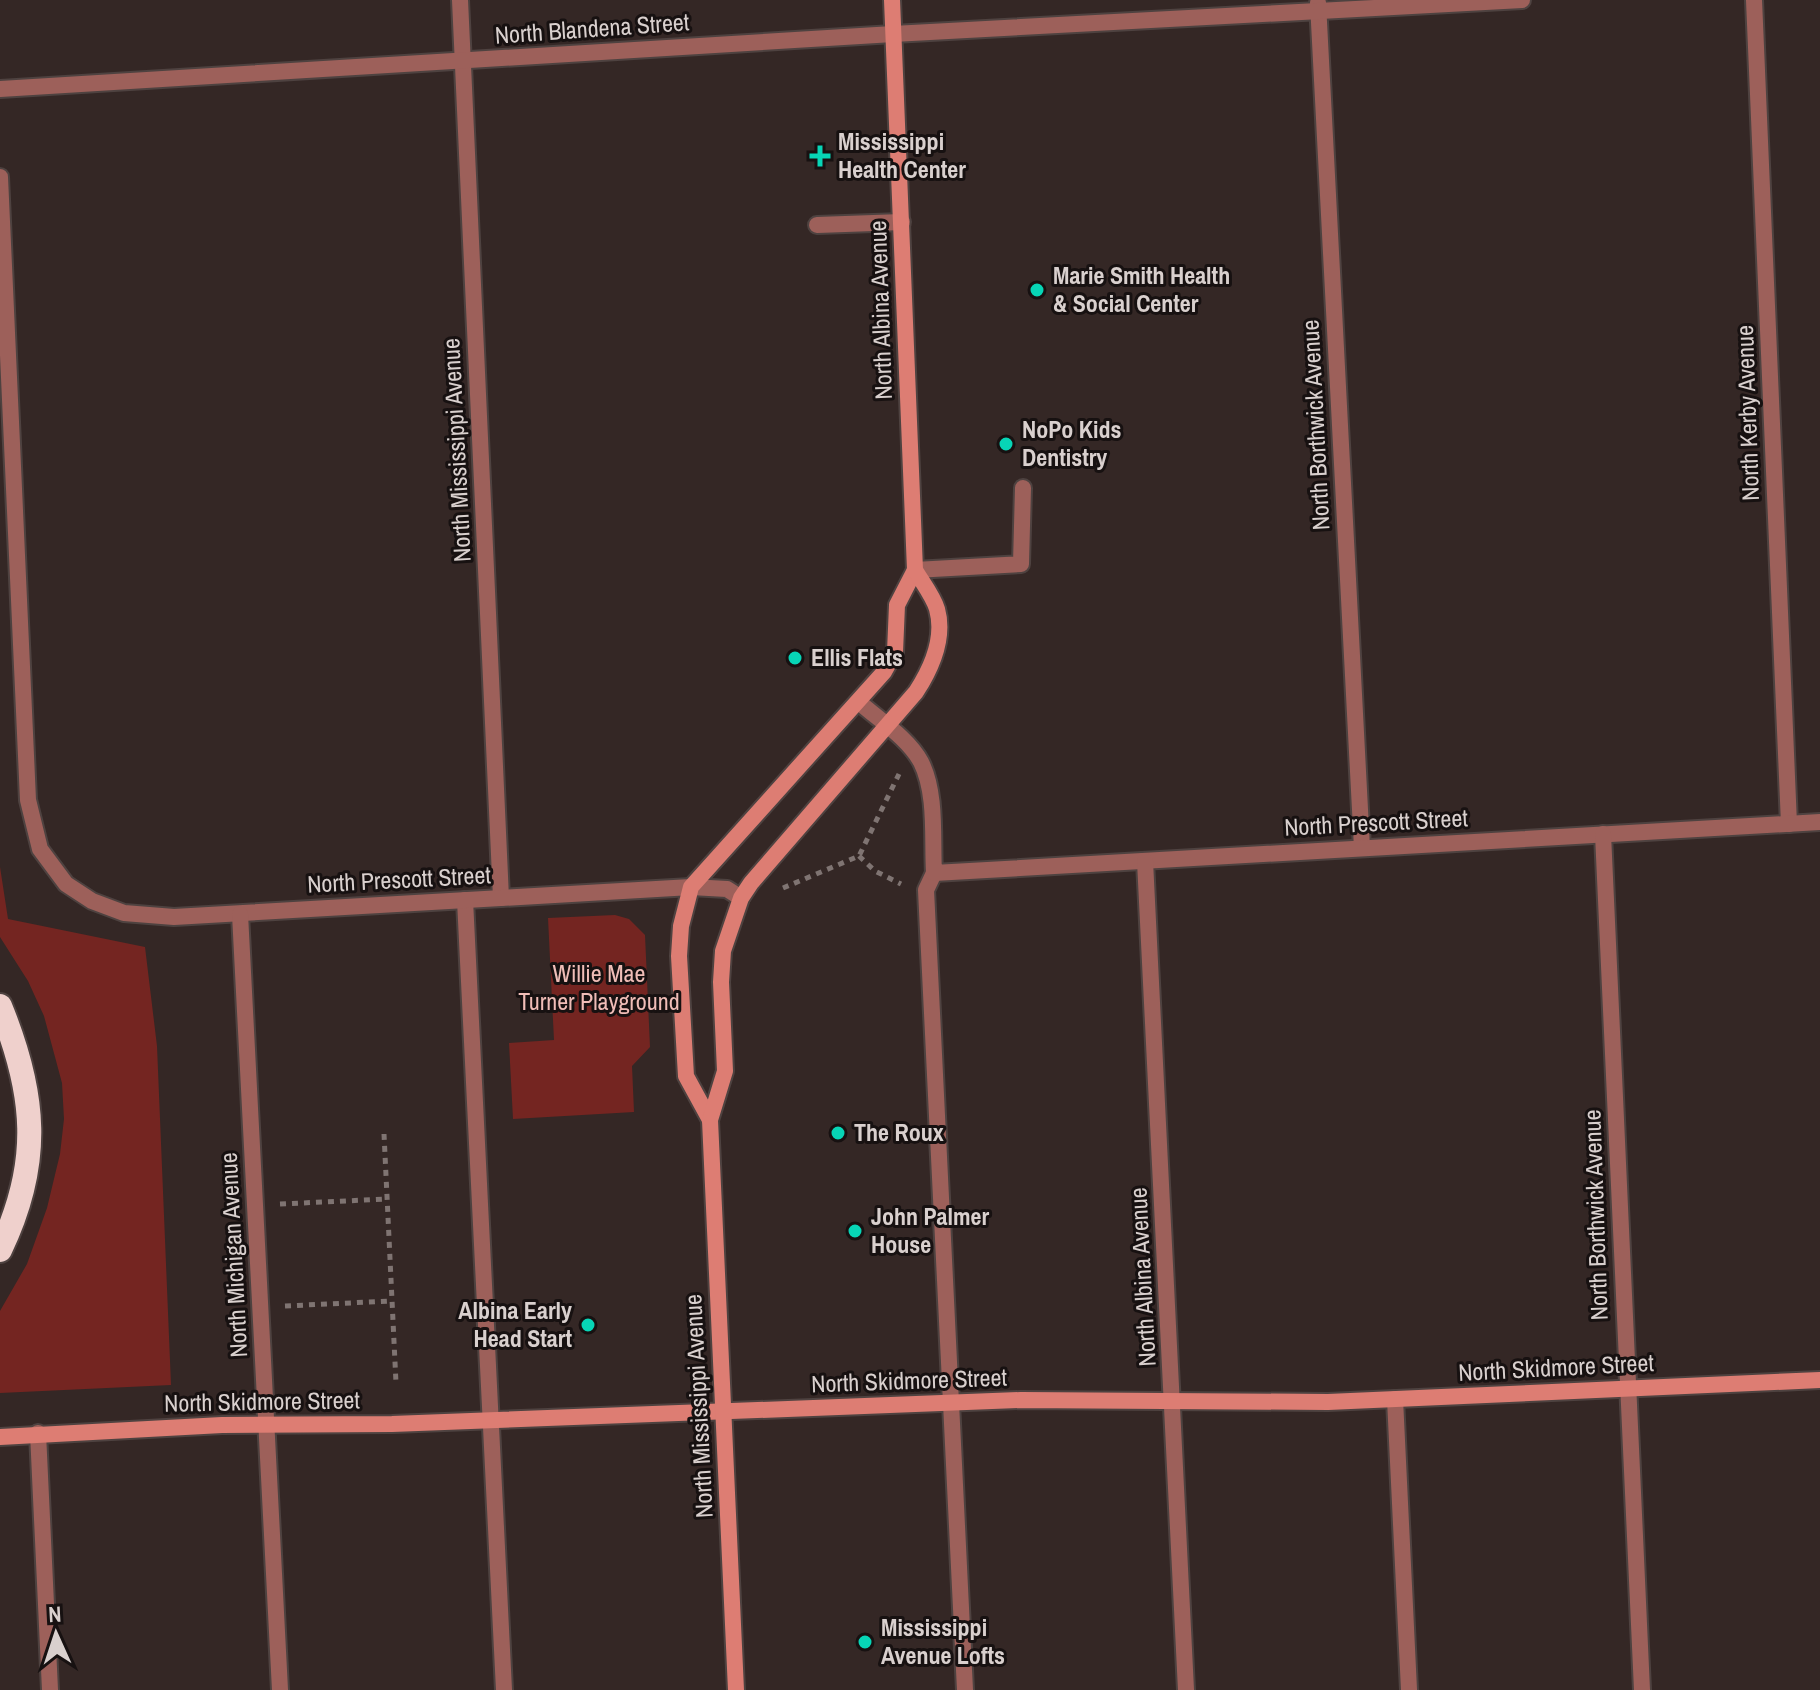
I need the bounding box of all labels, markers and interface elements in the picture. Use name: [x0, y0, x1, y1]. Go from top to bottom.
street label: North Blandena Street: [494, 5, 691, 51]
place label: Mississippi Health Center: [838, 125, 966, 185]
marker: Mississippi Health Center: [809, 145, 831, 167]
street label: North Albina Avenue: [861, 220, 899, 400]
place label: Marie Smith Health & Social Center: [1053, 259, 1230, 319]
marker: Marie Smith Health & Social Center: [1028, 281, 1046, 299]
street label: North Borthwick Avenue: [1294, 319, 1336, 531]
street label: North Kerby Avenue: [1728, 325, 1766, 501]
street label: North Mississippi Avenue: [434, 337, 478, 563]
place label: NoPo Kids Dentistry: [1022, 413, 1122, 473]
marker: NoPo Kids Dentistry: [997, 435, 1015, 453]
place label: Ellis Flats: [811, 641, 903, 673]
marker: Ellis Flats: [786, 649, 804, 667]
street label: North Prescott Street: [1283, 801, 1469, 843]
street label: North Prescott Street: [306, 858, 492, 900]
park label: Willie Mae Turner Playground: [518, 957, 680, 1017]
street label: North Borthwick Avenue: [1575, 1109, 1615, 1321]
place label: The Roux: [854, 1116, 944, 1148]
marker: The Roux: [829, 1124, 847, 1142]
street label: North Michigan Avenue: [212, 1152, 254, 1358]
street label: North Albina Avenue: [1121, 1187, 1163, 1367]
place label: John Palmer House: [871, 1200, 989, 1260]
marker: John Palmer House: [846, 1222, 864, 1240]
street label: North Mississippi Avenue: [676, 1293, 720, 1519]
place label: Albina Early Head Start: [458, 1294, 572, 1354]
marker: Albina Early Head Start: [579, 1316, 597, 1334]
street label: North Skidmore Street: [1457, 1346, 1655, 1388]
street label: North Skidmore Street: [811, 1361, 1008, 1399]
street label: North Skidmore Street: [164, 1383, 361, 1419]
north arrow: [16, 1594, 96, 1674]
text: N: [48, 1599, 62, 1629]
place label: Mississippi Avenue Lofts: [881, 1611, 1005, 1671]
marker: Mississippi Avenue Lofts: [856, 1633, 874, 1651]

